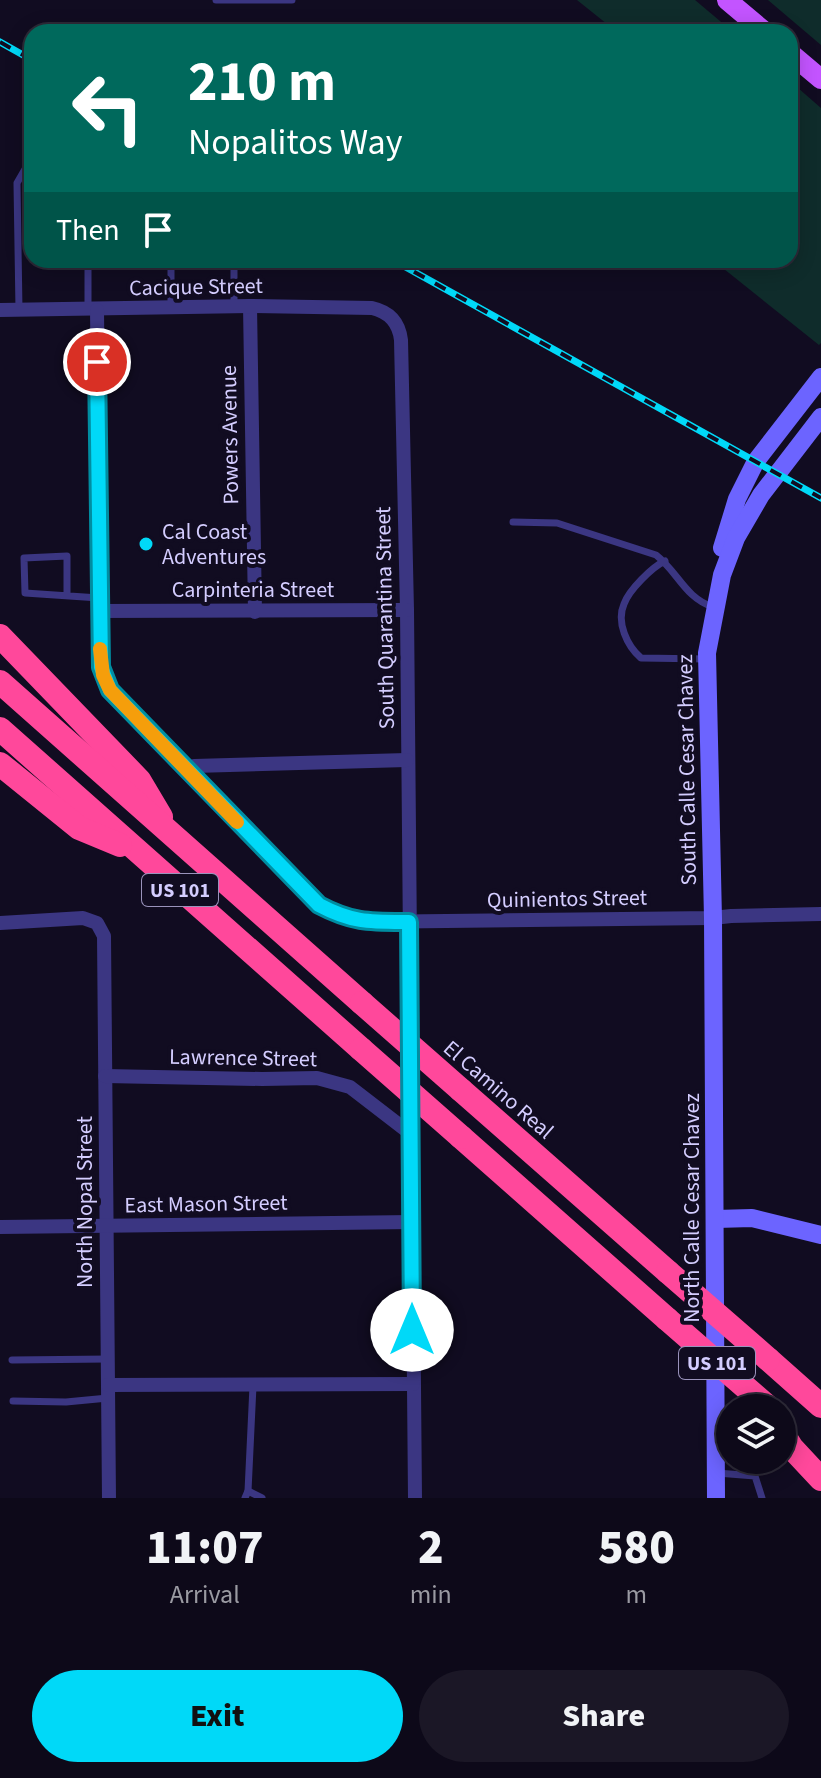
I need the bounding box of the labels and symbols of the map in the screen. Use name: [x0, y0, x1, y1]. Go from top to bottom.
street label: Cacique Street: [129, 270, 264, 304]
pin: [63, 328, 131, 396]
street label: Powers Avenue: [213, 365, 247, 505]
street label: South Quarantina Street: [367, 506, 403, 730]
place label: Cal Coast Adventures: [162, 516, 266, 573]
marker: Cal Coast Adventures: [137, 535, 155, 553]
street label: Carpinteria Street: [172, 574, 335, 606]
street label: South Calle Cesar Chavez: [669, 654, 705, 886]
road number: US 101: [142, 874, 218, 906]
street label: Quinientos Street: [487, 882, 648, 916]
street label: El Camino Real: [436, 1033, 560, 1147]
street label: Lawrence Street: [169, 1041, 318, 1075]
street label: North Calle Cesar Chavez: [676, 1093, 708, 1323]
street label: North Nopal Street: [69, 1116, 101, 1288]
street label: East Mason Street: [124, 1187, 288, 1221]
position arrow: [370, 1288, 454, 1372]
road number: US 101: [679, 1347, 755, 1379]

